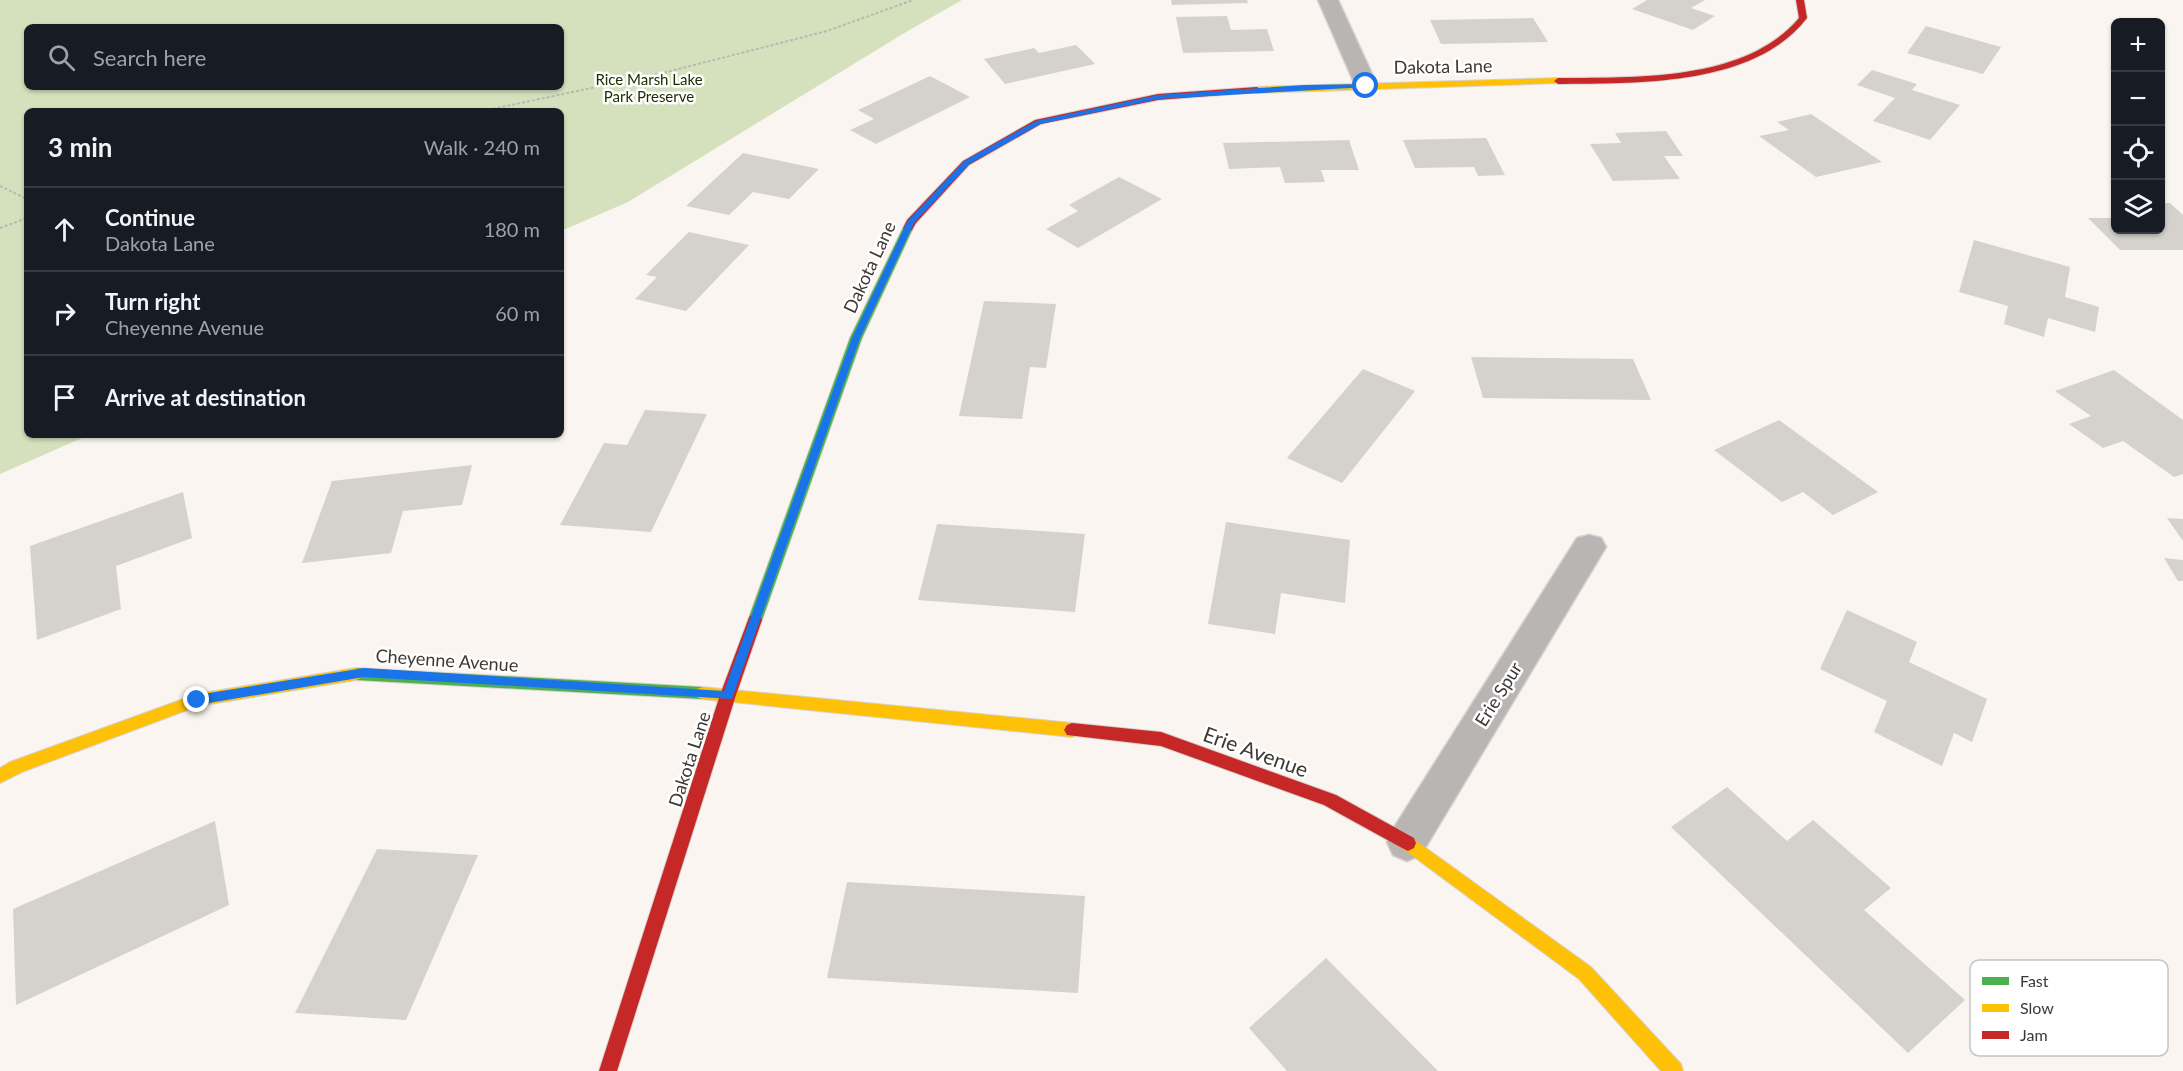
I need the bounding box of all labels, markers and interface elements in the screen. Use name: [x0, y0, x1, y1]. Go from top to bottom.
map controls: [2111, 18, 2165, 234]
button: +: [2111, 18, 2165, 72]
search box: [24, 24, 564, 90]
icon: search: [45, 41, 78, 74]
text: Search here: [93, 44, 206, 71]
street label: Dakota Lane: [1393, 54, 1493, 78]
park label: Rice Marsh Lake Park Preserve: [595, 70, 703, 105]
route start: [1352, 72, 1378, 98]
button: −: [2111, 72, 2165, 126]
button: locate: [2111, 126, 2165, 180]
text: 3 min: [48, 131, 112, 163]
text: Walk · 240 m: [424, 135, 540, 159]
button: layers: [2111, 180, 2165, 234]
text: Continue: [105, 204, 195, 231]
icon: ahead: [48, 213, 81, 246]
text: 180 m: [484, 217, 540, 241]
street label: Dakota Lane: [838, 218, 900, 316]
text: Dakota Lane: [105, 231, 215, 255]
text: Turn right: [105, 288, 200, 315]
icon: right: [48, 297, 81, 330]
text: 60 m: [495, 301, 540, 325]
text: Cheyenne Avenue: [105, 315, 264, 339]
icon: arrive: [48, 381, 81, 414]
text: Arrive at destination: [105, 384, 306, 411]
street label: Cheyenne Avenue: [375, 644, 519, 676]
street label: Erie Spur: [1470, 658, 1526, 730]
route end: [183, 686, 209, 712]
street label: Dakota Lane: [663, 709, 715, 809]
street label: Erie Avenue: [1200, 720, 1312, 782]
legend: [1970, 960, 2168, 1056]
text: Fast: [2020, 971, 2049, 990]
text: Slow: [2020, 998, 2054, 1017]
text: Jam: [2020, 1025, 2048, 1044]

